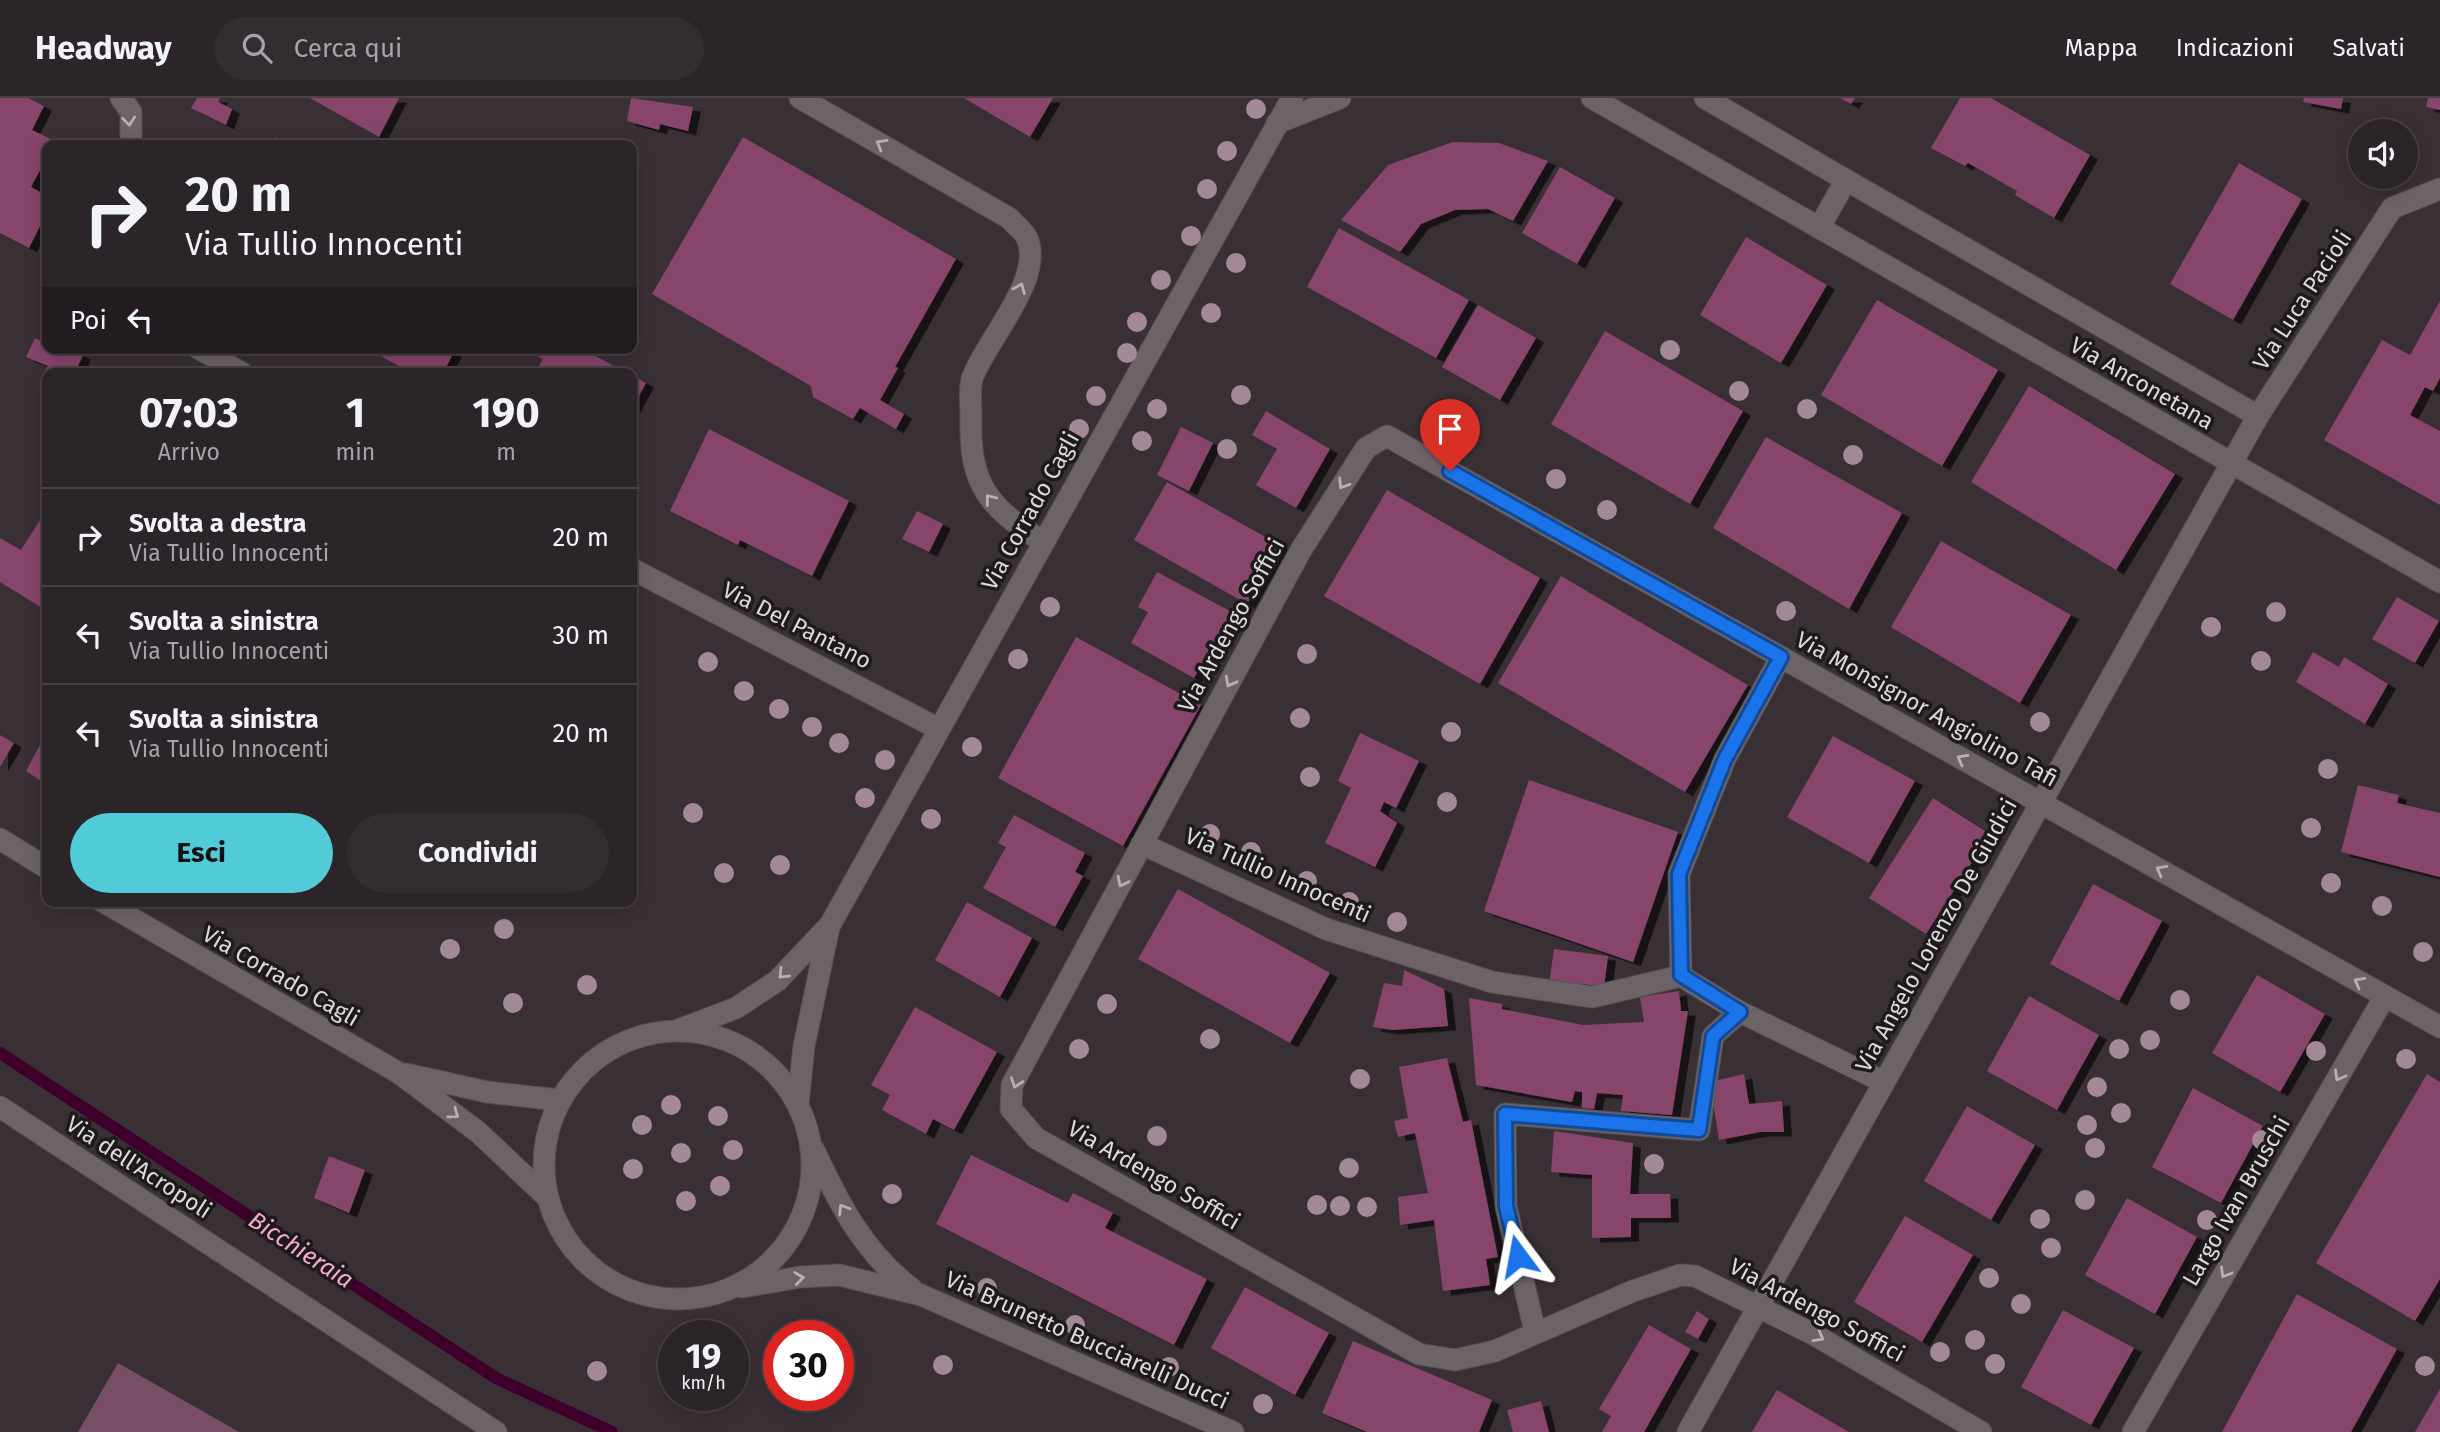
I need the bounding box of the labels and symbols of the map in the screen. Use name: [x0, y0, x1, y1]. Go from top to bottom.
one-way arrow: [122, 115, 137, 126]
one-way arrow: [875, 140, 888, 153]
street label: Via Luca Pacioli: [2247, 225, 2357, 375]
one-way arrow: [1012, 283, 1026, 295]
street label: Via Anconetana: [2065, 331, 2219, 435]
pin: [1420, 399, 1480, 471]
street label: Via Corrado Cagli: [975, 427, 1085, 595]
one-way arrow: [1338, 477, 1351, 490]
one-way arrow: [985, 494, 998, 507]
street label: Via Ardengo Soffici: [1172, 533, 1290, 717]
street label: Via Del Pantano: [718, 575, 876, 675]
street label: Via Monsignor Angiolino Tafi: [1791, 625, 2063, 793]
one-way arrow: [1224, 675, 1238, 687]
one-way arrow: [1957, 754, 1970, 767]
street label: Via Angelo Lorenzo De Giudici: [1849, 793, 2023, 1077]
street label: Via Tullio Innocenti: [1181, 821, 1375, 929]
one-way arrow: [2155, 865, 2168, 878]
one-way arrow: [1116, 875, 1130, 887]
street label: Via Corrado Cagli: [198, 920, 364, 1032]
one-way arrow: [778, 966, 791, 979]
one-way arrow: [2354, 976, 2366, 990]
one-way arrow: [2334, 1069, 2347, 1082]
one-way arrow: [1010, 1076, 1024, 1089]
one-way arrow: [446, 1106, 458, 1118]
street label: Via dell'Acropoli: [61, 1110, 217, 1224]
street label: Largo Ivan Bruschi: [2176, 1111, 2296, 1291]
street label: Via Ardengo Soffici: [1063, 1114, 1245, 1236]
one-way arrow: [839, 1204, 852, 1217]
water label: Bicchieraia: [244, 1206, 358, 1294]
position arrow: [1481, 1219, 1555, 1293]
street label: Via Ardengo Soffici: [1725, 1252, 1909, 1368]
street label: Via Brunetto Bucciarelli Ducci: [941, 1265, 1233, 1415]
one-way arrow: [2220, 1266, 2233, 1279]
one-way arrow: [793, 1271, 805, 1286]
speed limit sign: 30: [763, 1320, 854, 1411]
one-way arrow: [1811, 1329, 1824, 1342]

